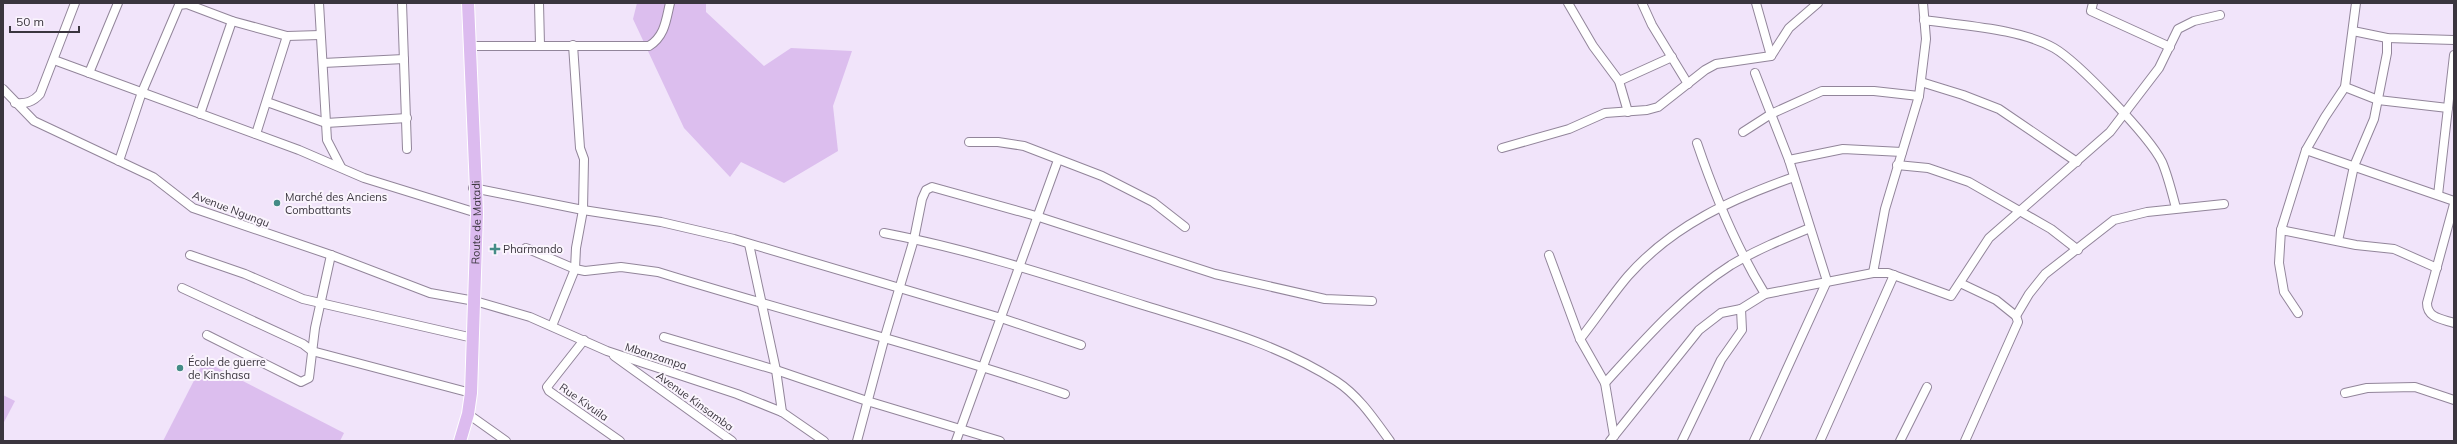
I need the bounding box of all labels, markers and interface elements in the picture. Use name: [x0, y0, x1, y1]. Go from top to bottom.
scale bar: [10, 8, 79, 34]
text: 50 m: [16, 14, 44, 29]
street label: Route de Matadi: [468, 180, 484, 265]
street label: Avenue Ngungu: [190, 188, 272, 230]
place label: Marché des Anciens Combattants: [285, 190, 387, 217]
marker: Marché des Anciens Combattants: [272, 198, 282, 208]
place label: Pharmando: [503, 242, 563, 256]
marker: Pharmando: [490, 244, 500, 254]
street label: Mbanzampa: [623, 339, 689, 373]
place label: École de guerre de Kinshasa: [188, 355, 266, 382]
marker: École de guerre de Kinshasa: [175, 363, 185, 373]
street label: Avenue Kinsamba: [654, 368, 736, 434]
street label: Rue Kivuila: [557, 380, 611, 424]

